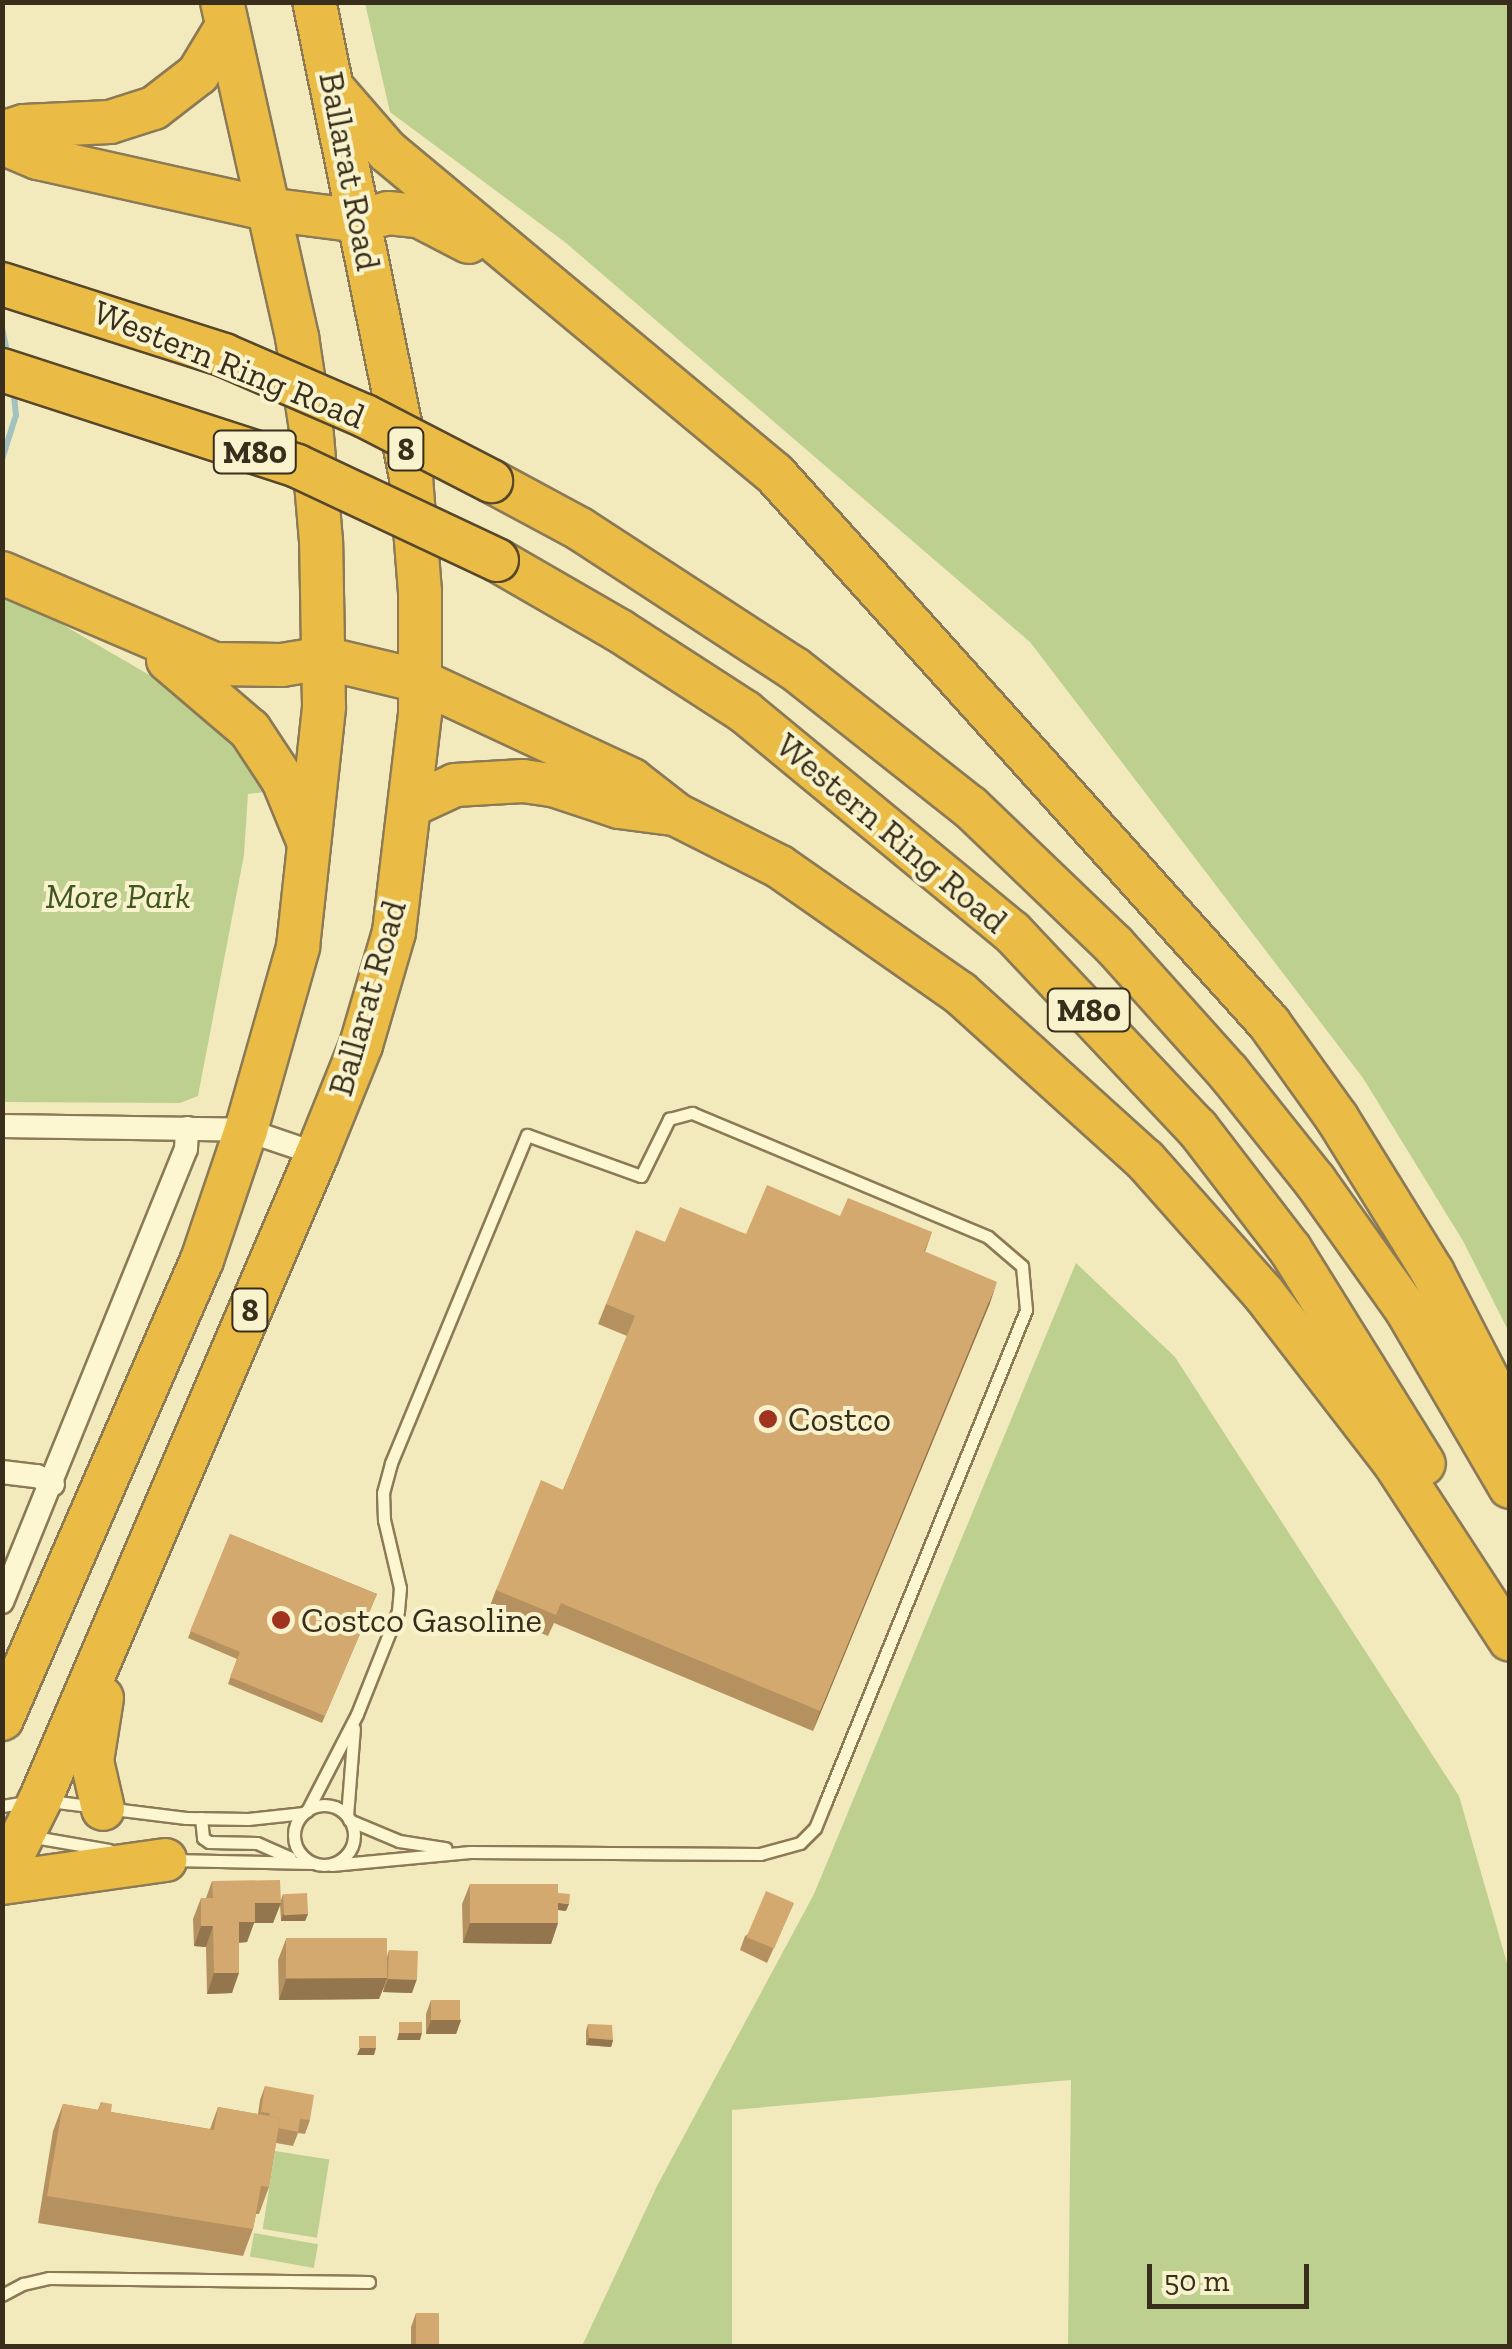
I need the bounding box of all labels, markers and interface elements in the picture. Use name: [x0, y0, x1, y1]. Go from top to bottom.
street label: Ballarat Road: [310, 68, 390, 274]
street label: Western Ring Road: [87, 290, 371, 438]
road number: 8: [386, 422, 426, 476]
road number: M80: [212, 425, 298, 479]
street label: Western Ring Road: [768, 724, 1016, 942]
park label: More Park: [45, 875, 191, 917]
street label: Ballarat Road: [319, 895, 415, 1101]
road number: M80: [1046, 983, 1132, 1037]
road number: 8: [230, 1283, 270, 1337]
place label: Costco: [788, 1398, 891, 1440]
marker: Costco: [757, 1408, 779, 1430]
place label: Costco Gasoline: [301, 1599, 542, 1641]
marker: Costco Gasoline: [270, 1609, 292, 1631]
scale bar: [1152, 2244, 1314, 2306]
text: 50 m: [1164, 2263, 1229, 2299]

